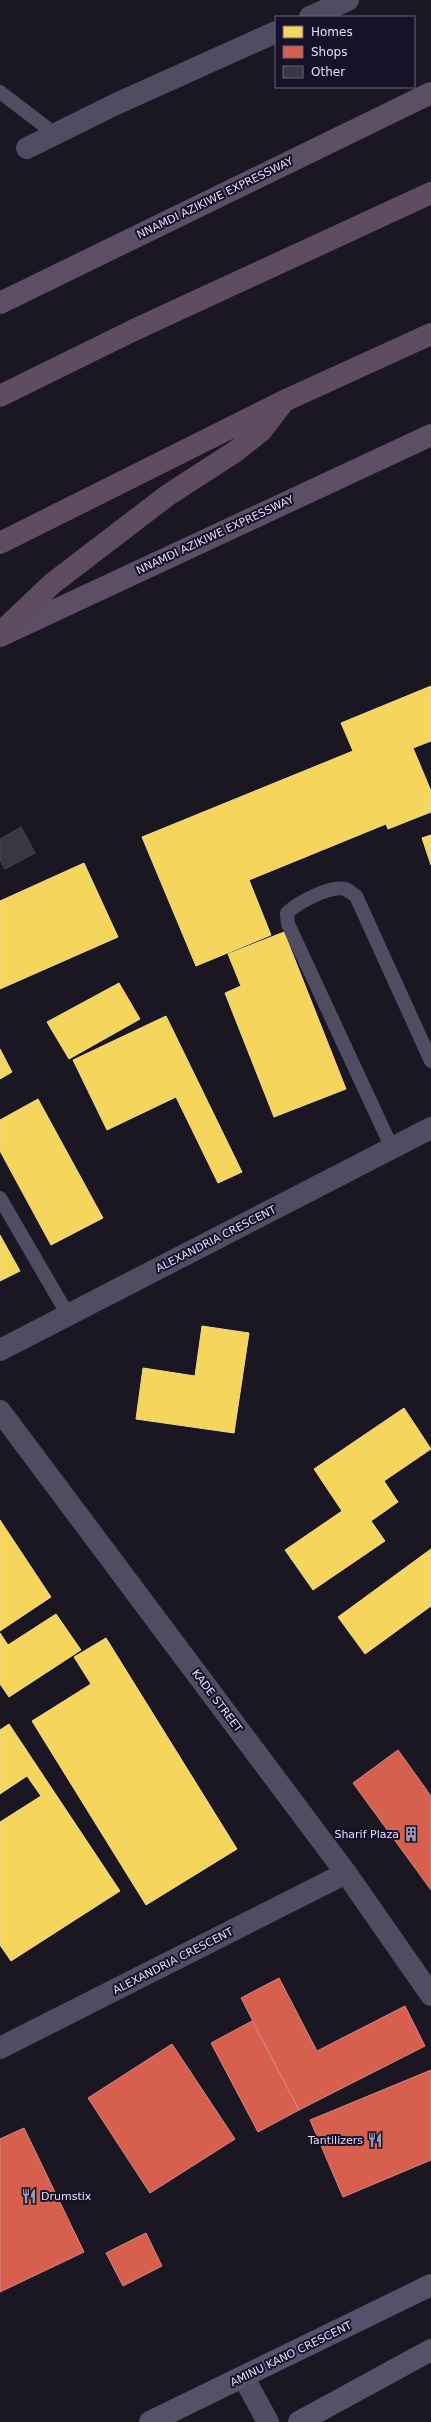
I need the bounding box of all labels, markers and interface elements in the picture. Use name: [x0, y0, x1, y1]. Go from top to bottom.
legend: [275, 16, 415, 88]
text: Homes: [311, 25, 353, 39]
text: Shops: [311, 45, 347, 59]
text: Other: [311, 65, 345, 79]
street label: NNAMDI AZIKIWE EXPRESSWAY: [135, 154, 295, 242]
street label: NNAMDI AZIKIWE EXPRESSWAY: [134, 493, 296, 577]
street label: ALEXANDRIA CRESCENT: [154, 1203, 278, 1275]
street label: KADE STREET: [189, 1667, 245, 1735]
building icon: Sharif Plaza: [402, 1825, 420, 1843]
place label: Sharif Plaza: [334, 1828, 399, 1841]
street label: ALEXANDRIA CRESCENT: [111, 1925, 235, 1997]
restaurant icon: Tantilizers: [366, 2131, 384, 2149]
place label: Tantilizers: [307, 2134, 363, 2147]
restaurant icon: Drumstix: [20, 2187, 38, 2205]
place label: Drumstix: [41, 2190, 92, 2203]
street label: AMINU KANO CRESCENT: [228, 2319, 354, 2389]

